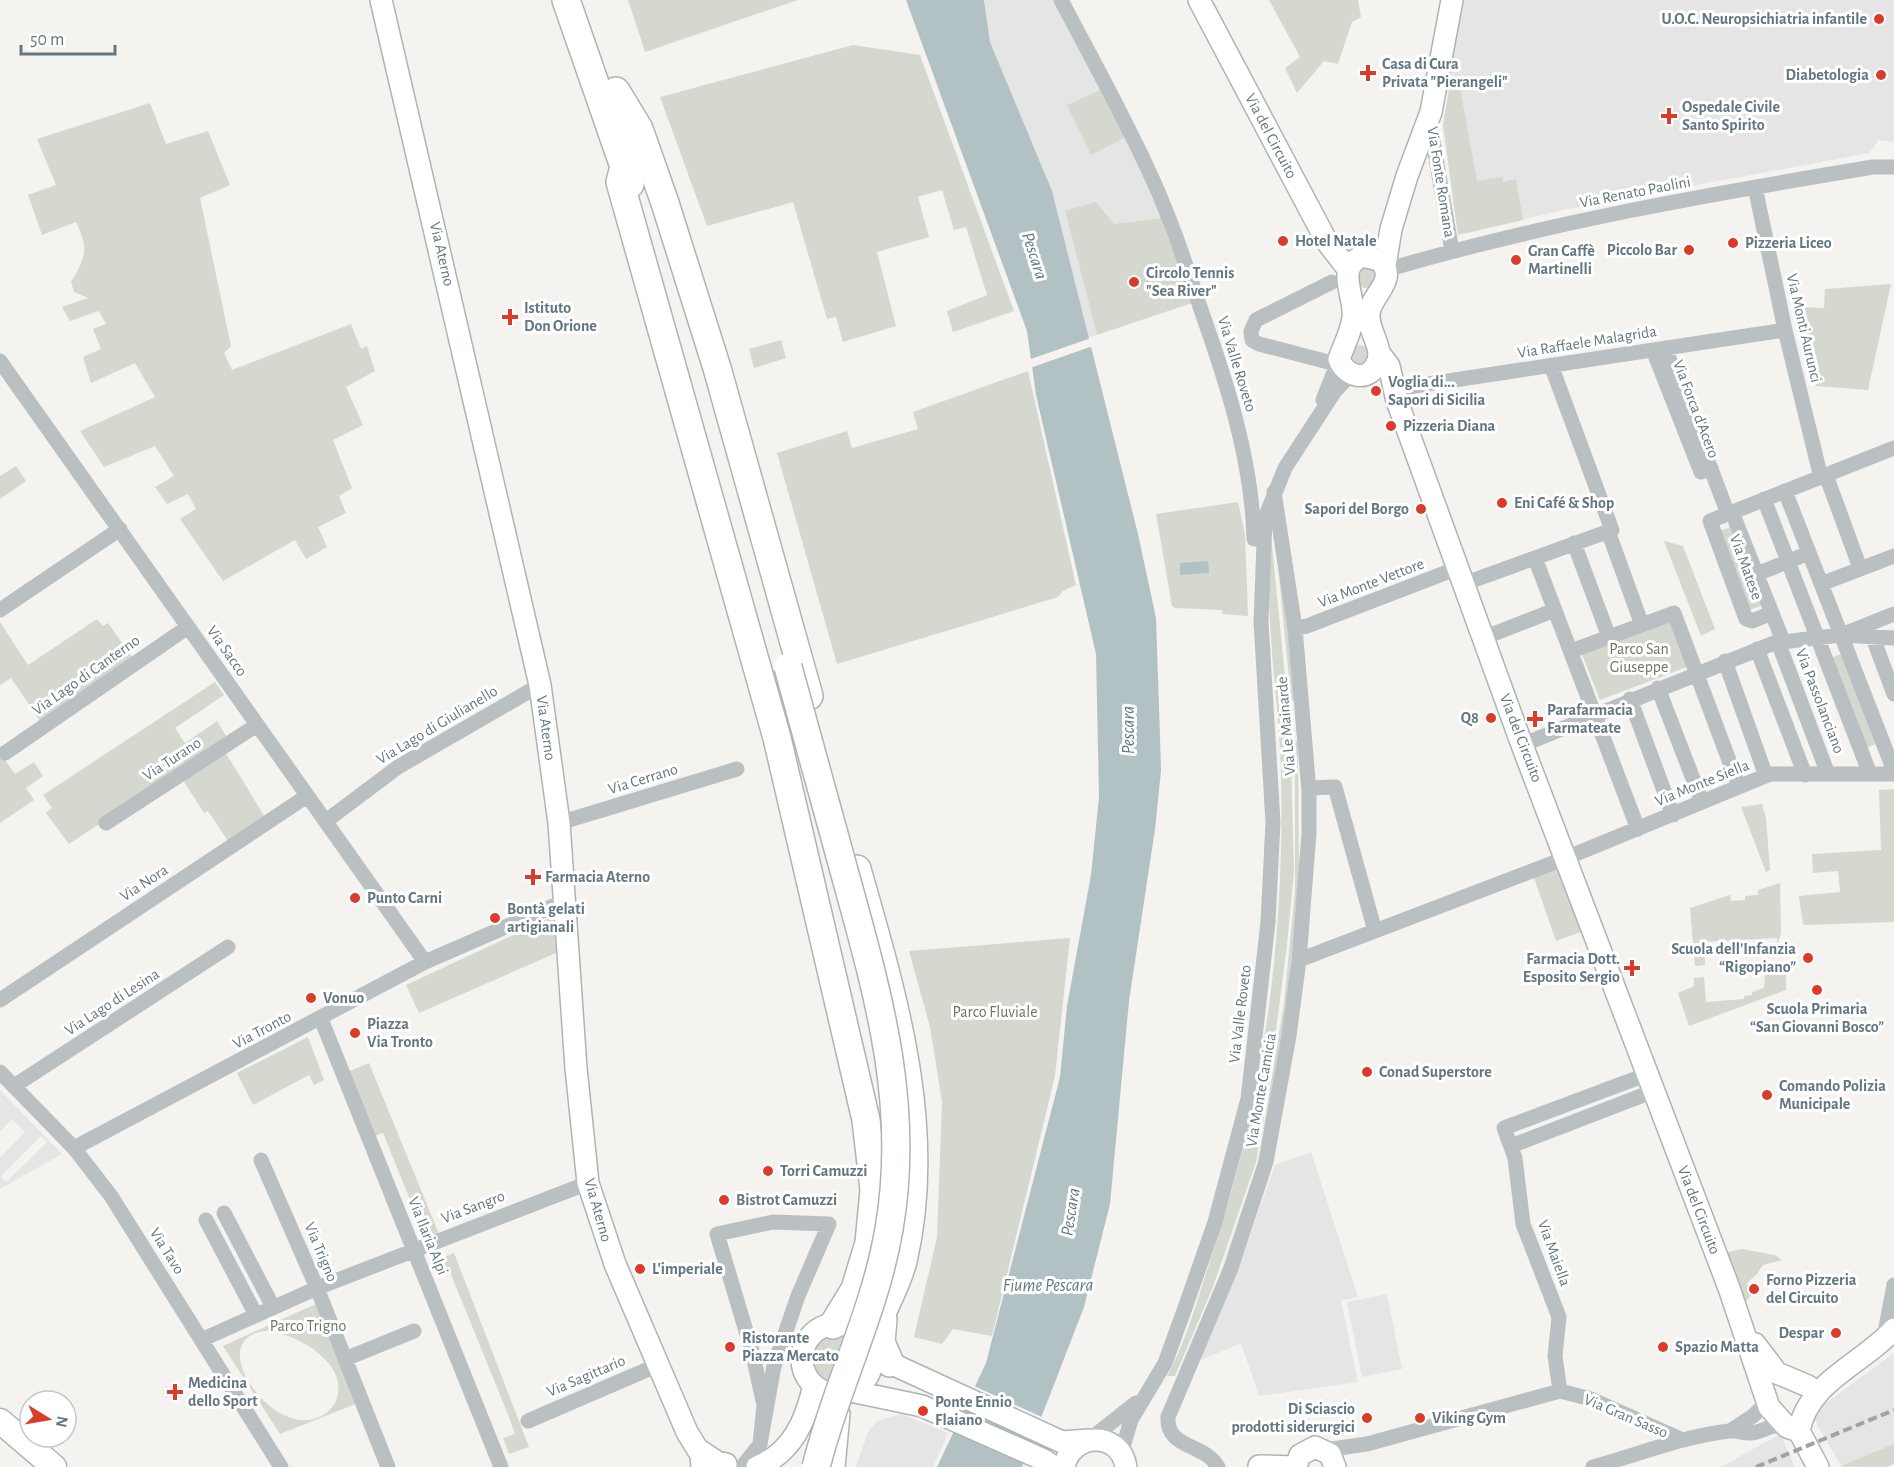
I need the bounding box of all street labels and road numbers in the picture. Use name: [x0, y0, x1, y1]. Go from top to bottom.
street label: Via del Circuito: [1242, 91, 1300, 181]
street label: Via Fonte Romana: [1424, 126, 1458, 238]
street label: Via Renato Paolini: [1578, 173, 1692, 211]
street label: Via Aterno: [427, 220, 457, 288]
street label: Via Monti Aurunci: [1784, 272, 1824, 384]
street label: Via Valle Roveto: [1215, 314, 1259, 414]
street label: Via Raffaele Malagrida: [1516, 323, 1658, 361]
street label: Via Forca d'Acero: [1670, 358, 1722, 460]
street label: Via Matese: [1727, 532, 1765, 602]
street label: Via Monte Vettore: [1316, 555, 1426, 611]
street label: Via Sacco: [204, 623, 250, 679]
street label: Via Lago di Canterno: [29, 632, 143, 718]
street label: Via Passolanciano: [1793, 646, 1847, 756]
street label: Via Le Mainarde: [1274, 676, 1298, 776]
street label: Via Lago di Giulianello: [374, 682, 500, 767]
street label: Via del Circuito: [1497, 692, 1545, 785]
street label: Via Aterno: [534, 695, 558, 762]
street label: Via Turano: [140, 734, 204, 784]
street label: Via Monte Siella: [1653, 757, 1751, 809]
street label: Via Cerrano: [606, 761, 680, 797]
street label: Via Nora: [117, 862, 171, 904]
street label: Via Valle Roveto: [1226, 964, 1254, 1064]
street label: Via Lago di Lesina: [62, 966, 162, 1038]
street label: Via Tronto: [230, 1008, 294, 1052]
street label: Via Monte Camicia: [1243, 1032, 1279, 1148]
street label: Via del Circuito: [1675, 1164, 1723, 1257]
street label: Via Aterno: [581, 1176, 615, 1244]
street label: Via Sangro: [439, 1188, 507, 1226]
street label: Via Ilaria Alpi: [405, 1195, 451, 1277]
street label: Via Maiella: [1535, 1218, 1573, 1288]
street label: Via Trigno: [301, 1220, 341, 1284]
street label: Via Tavo: [147, 1225, 187, 1277]
street label: Via Sagittario: [544, 1352, 628, 1400]
street label: Via Gran Sasso: [1582, 1391, 1671, 1441]

